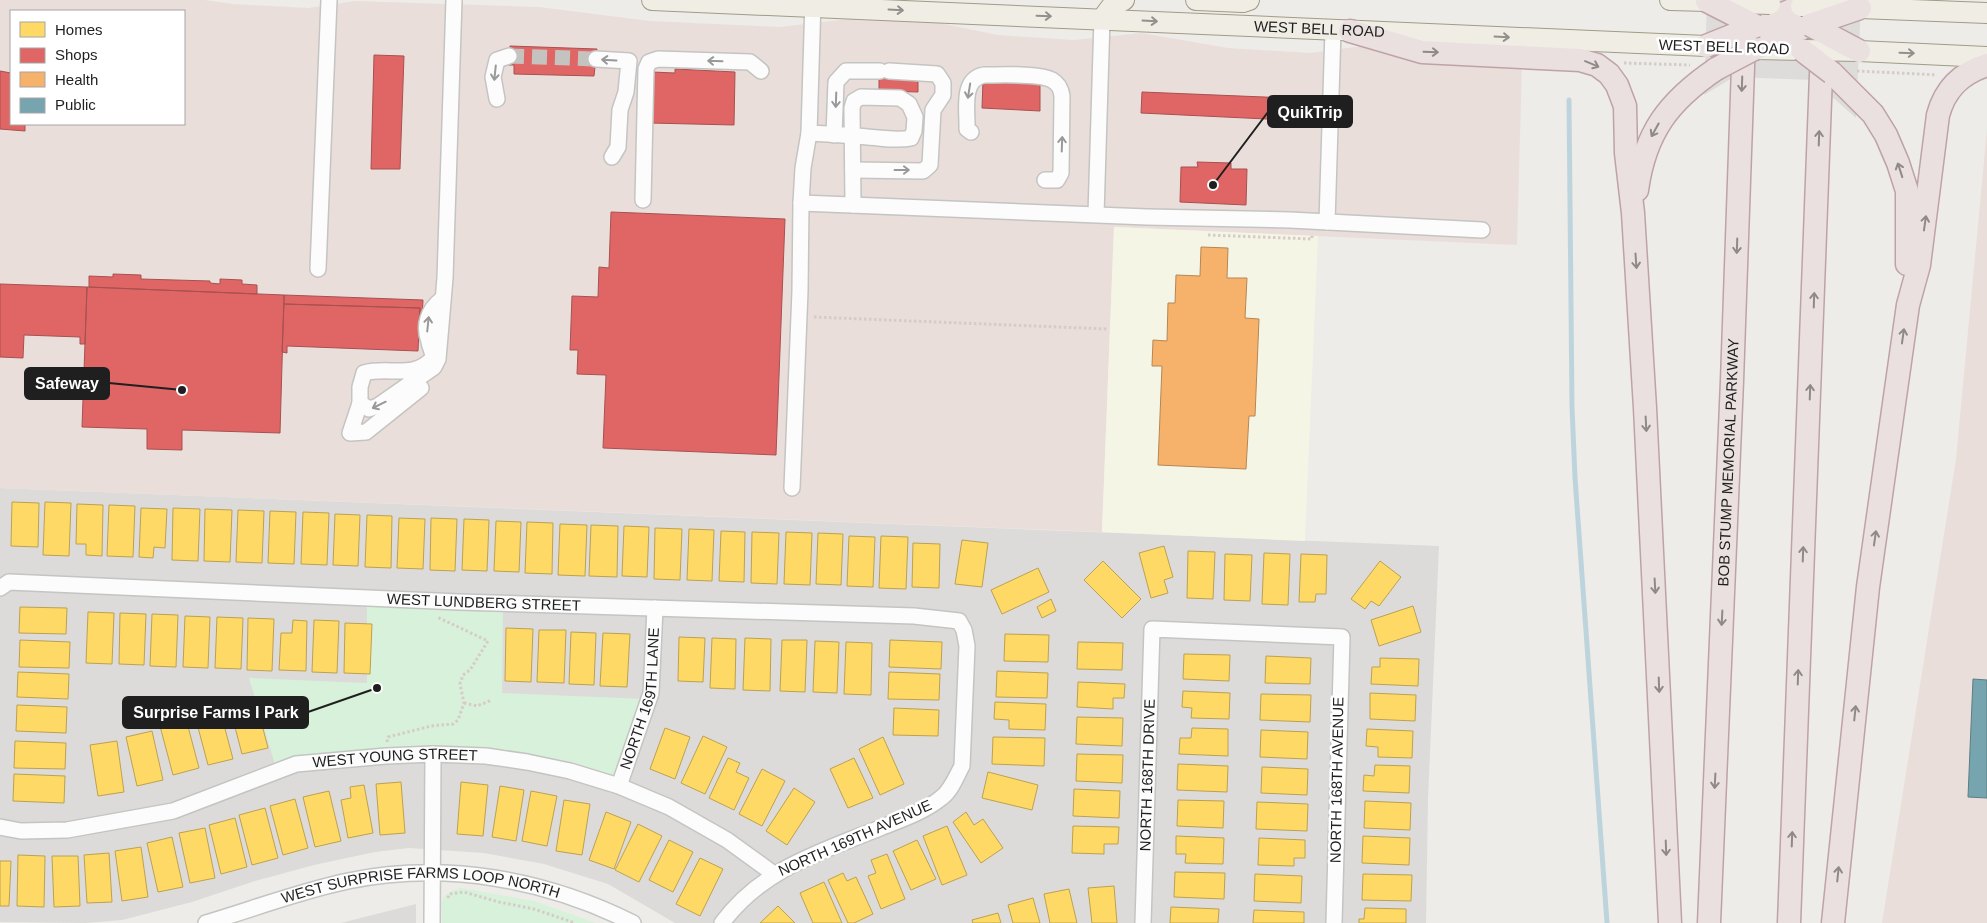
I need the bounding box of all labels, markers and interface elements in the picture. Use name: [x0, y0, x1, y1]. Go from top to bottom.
one-way arrow: [888, 5, 904, 14]
legend: [10, 10, 185, 125]
one-way arrow: [1035, 11, 1051, 21]
one-way arrow: [1142, 17, 1158, 26]
street label: WEST BELL ROAD: [1254, 17, 1385, 40]
text: Homes: [55, 21, 103, 38]
one-way arrow: [1494, 33, 1510, 42]
street label: WEST BELL ROAD: [1658, 36, 1790, 57]
text: Shops: [55, 46, 98, 63]
one-way arrow: [1423, 48, 1439, 57]
one-way arrow: [1899, 49, 1915, 58]
one-way arrow: [601, 56, 617, 65]
one-way arrow: [707, 56, 724, 66]
one-way arrow: [1584, 60, 1599, 70]
one-way arrow: [490, 65, 500, 81]
text: Health: [55, 71, 98, 88]
one-way arrow: [1738, 75, 1747, 91]
one-way arrow: [964, 83, 974, 99]
one-way arrow: [831, 91, 840, 107]
text: Public: [55, 96, 96, 113]
callout: QuikTrip: [1268, 96, 1352, 127]
text: QuikTrip: [1278, 104, 1343, 121]
one-way arrow: [1650, 122, 1659, 137]
one-way arrow: [1814, 130, 1824, 146]
one-way arrow: [1057, 136, 1067, 152]
one-way arrow: [1895, 162, 1905, 178]
one-way arrow: [894, 165, 910, 175]
one-way arrow: [1920, 215, 1930, 231]
one-way arrow: [1732, 238, 1742, 254]
one-way arrow: [1632, 253, 1641, 269]
one-way arrow: [1809, 293, 1818, 309]
one-way arrow: [423, 317, 433, 333]
one-way arrow: [1898, 328, 1908, 344]
street label: BOB STUMP MEMORIAL PARKWAY: [1714, 338, 1741, 587]
callout: Safeway: [25, 368, 109, 399]
text: Safeway: [35, 375, 99, 392]
one-way arrow: [1805, 384, 1815, 400]
one-way arrow: [372, 401, 387, 410]
one-way arrow: [1642, 415, 1651, 431]
one-way arrow: [1870, 531, 1880, 547]
one-way arrow: [1799, 546, 1808, 562]
one-way arrow: [1650, 578, 1659, 594]
street label: WEST LUNDBERG STREET: [386, 590, 581, 614]
one-way arrow: [1717, 610, 1726, 626]
street label: NORTH 169TH LANE: [616, 627, 662, 771]
one-way arrow: [1794, 669, 1803, 685]
one-way arrow: [1655, 677, 1664, 693]
callout: Surprise Farms I Park: [123, 697, 308, 728]
street label: NORTH 168TH AVENUE: [1327, 697, 1346, 863]
street label: NORTH 168TH DRIVE: [1136, 699, 1158, 851]
text: Surprise Farms I Park: [133, 704, 299, 721]
one-way arrow: [1850, 705, 1860, 721]
street label: WEST YOUNG STREET: [312, 745, 478, 771]
one-way arrow: [1710, 772, 1719, 788]
street label: NORTH 169TH AVENUE: [775, 796, 934, 879]
one-way arrow: [1788, 832, 1797, 848]
one-way arrow: [1662, 840, 1671, 856]
text: WEST SURPRISE FARMS LOOP NORTH: [279, 864, 562, 906]
one-way arrow: [1833, 867, 1842, 883]
street label: WEST SURPRISE FARMS LOOP NORTH: [279, 888, 563, 910]

